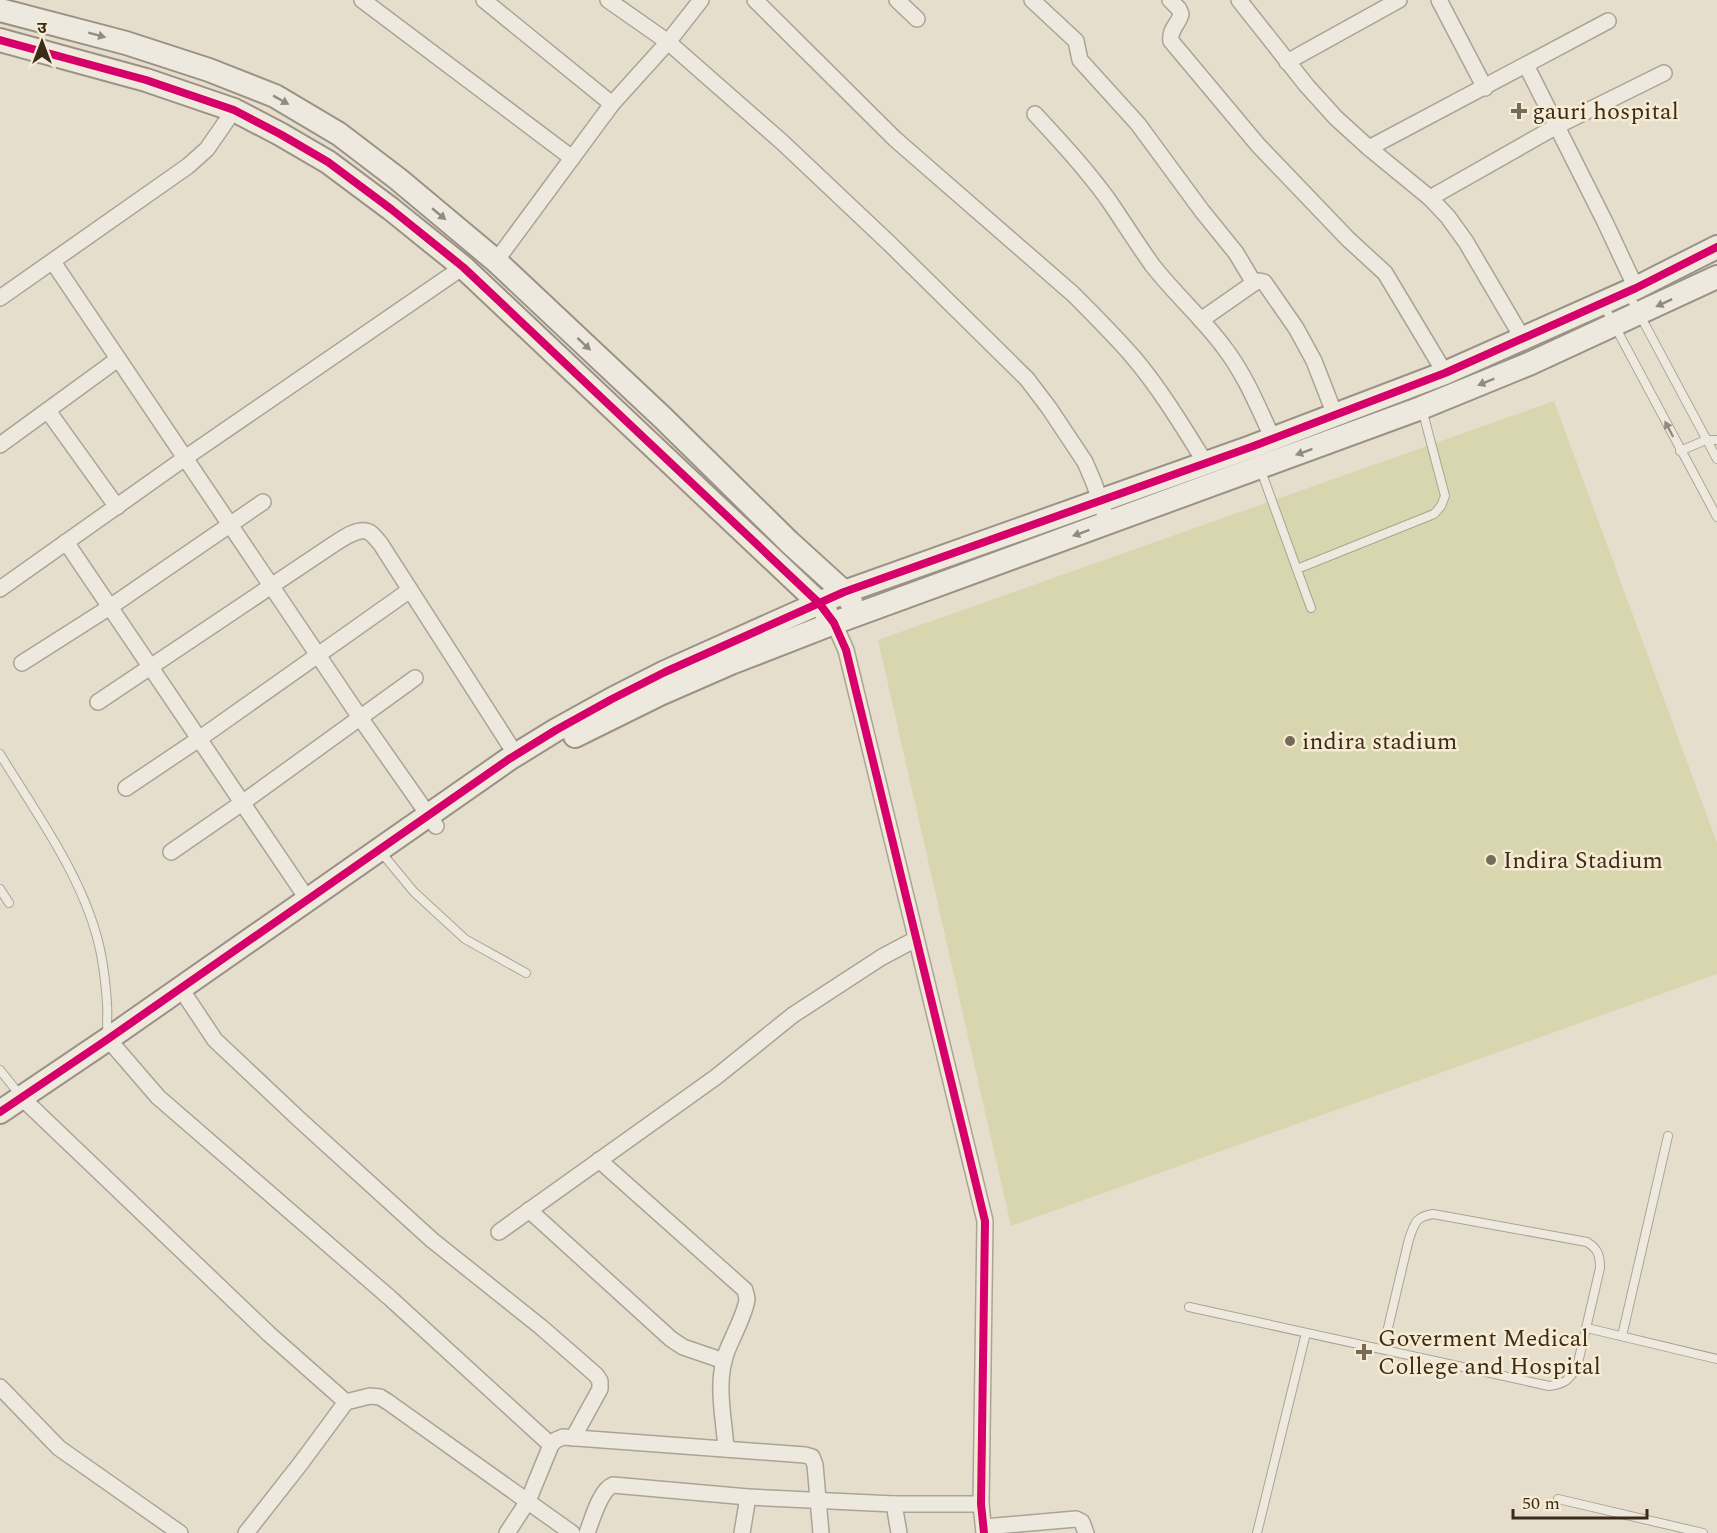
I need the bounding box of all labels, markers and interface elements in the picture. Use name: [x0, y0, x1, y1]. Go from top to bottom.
north arrow: [12, 12, 72, 72]
text: उ: [37, 16, 47, 40]
one-way arrow: [88, 31, 106, 41]
place label: gauri hospital: [1532, 94, 1679, 130]
one-way arrow: [273, 95, 290, 105]
marker: gauri hospital: [1510, 102, 1528, 120]
one-way arrow: [431, 207, 447, 220]
one-way arrow: [1656, 298, 1673, 307]
one-way arrow: [576, 337, 591, 351]
one-way arrow: [1477, 378, 1495, 387]
one-way arrow: [1664, 420, 1674, 437]
one-way arrow: [1295, 448, 1313, 457]
one-way arrow: [1072, 529, 1090, 539]
place label: indira stadium: [1302, 724, 1457, 760]
marker: indira stadium: [1283, 734, 1297, 748]
place label: Indira Stadium: [1503, 843, 1663, 879]
marker: Indira Stadium: [1484, 853, 1498, 867]
place label: Goverment Medical College and Hospital: [1378, 1321, 1601, 1385]
marker: Goverment Medical College and Hospital: [1355, 1343, 1373, 1361]
scale bar: [1513, 1482, 1646, 1520]
text: 50 m: [1522, 1490, 1560, 1517]

